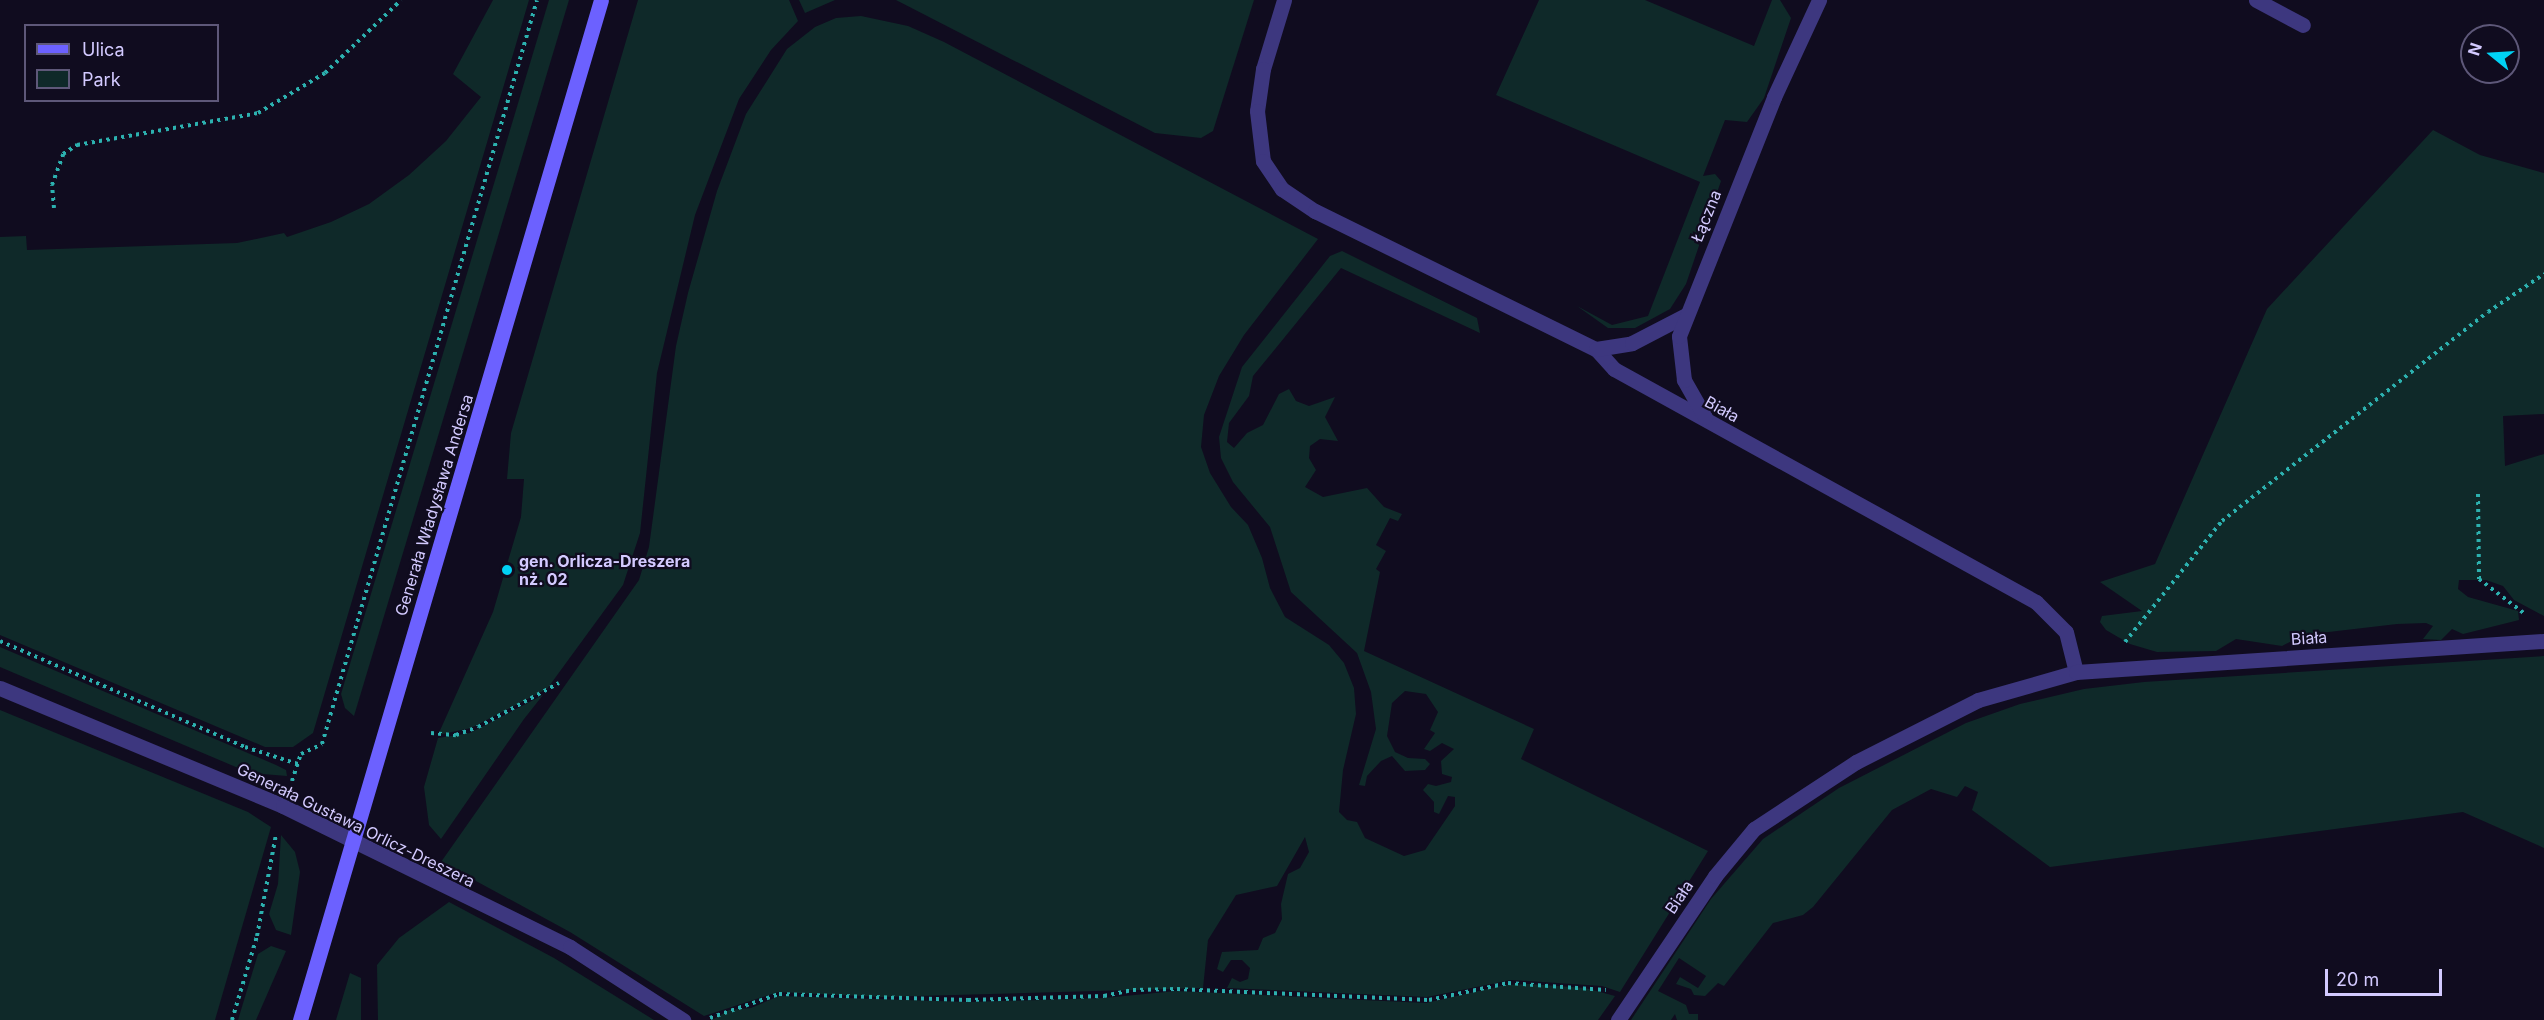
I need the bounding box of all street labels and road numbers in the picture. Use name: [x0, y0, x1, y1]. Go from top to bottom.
street label: Łączna: [1687, 187, 1725, 245]
street label: Generała Władysława Andersa: [391, 392, 477, 618]
street label: Biała: [1702, 392, 1742, 426]
street label: Biała: [2290, 627, 2328, 649]
street label: Generała Gustawa Orlicz-Dreszera: [234, 759, 478, 891]
street label: Biała: [1661, 877, 1697, 917]

